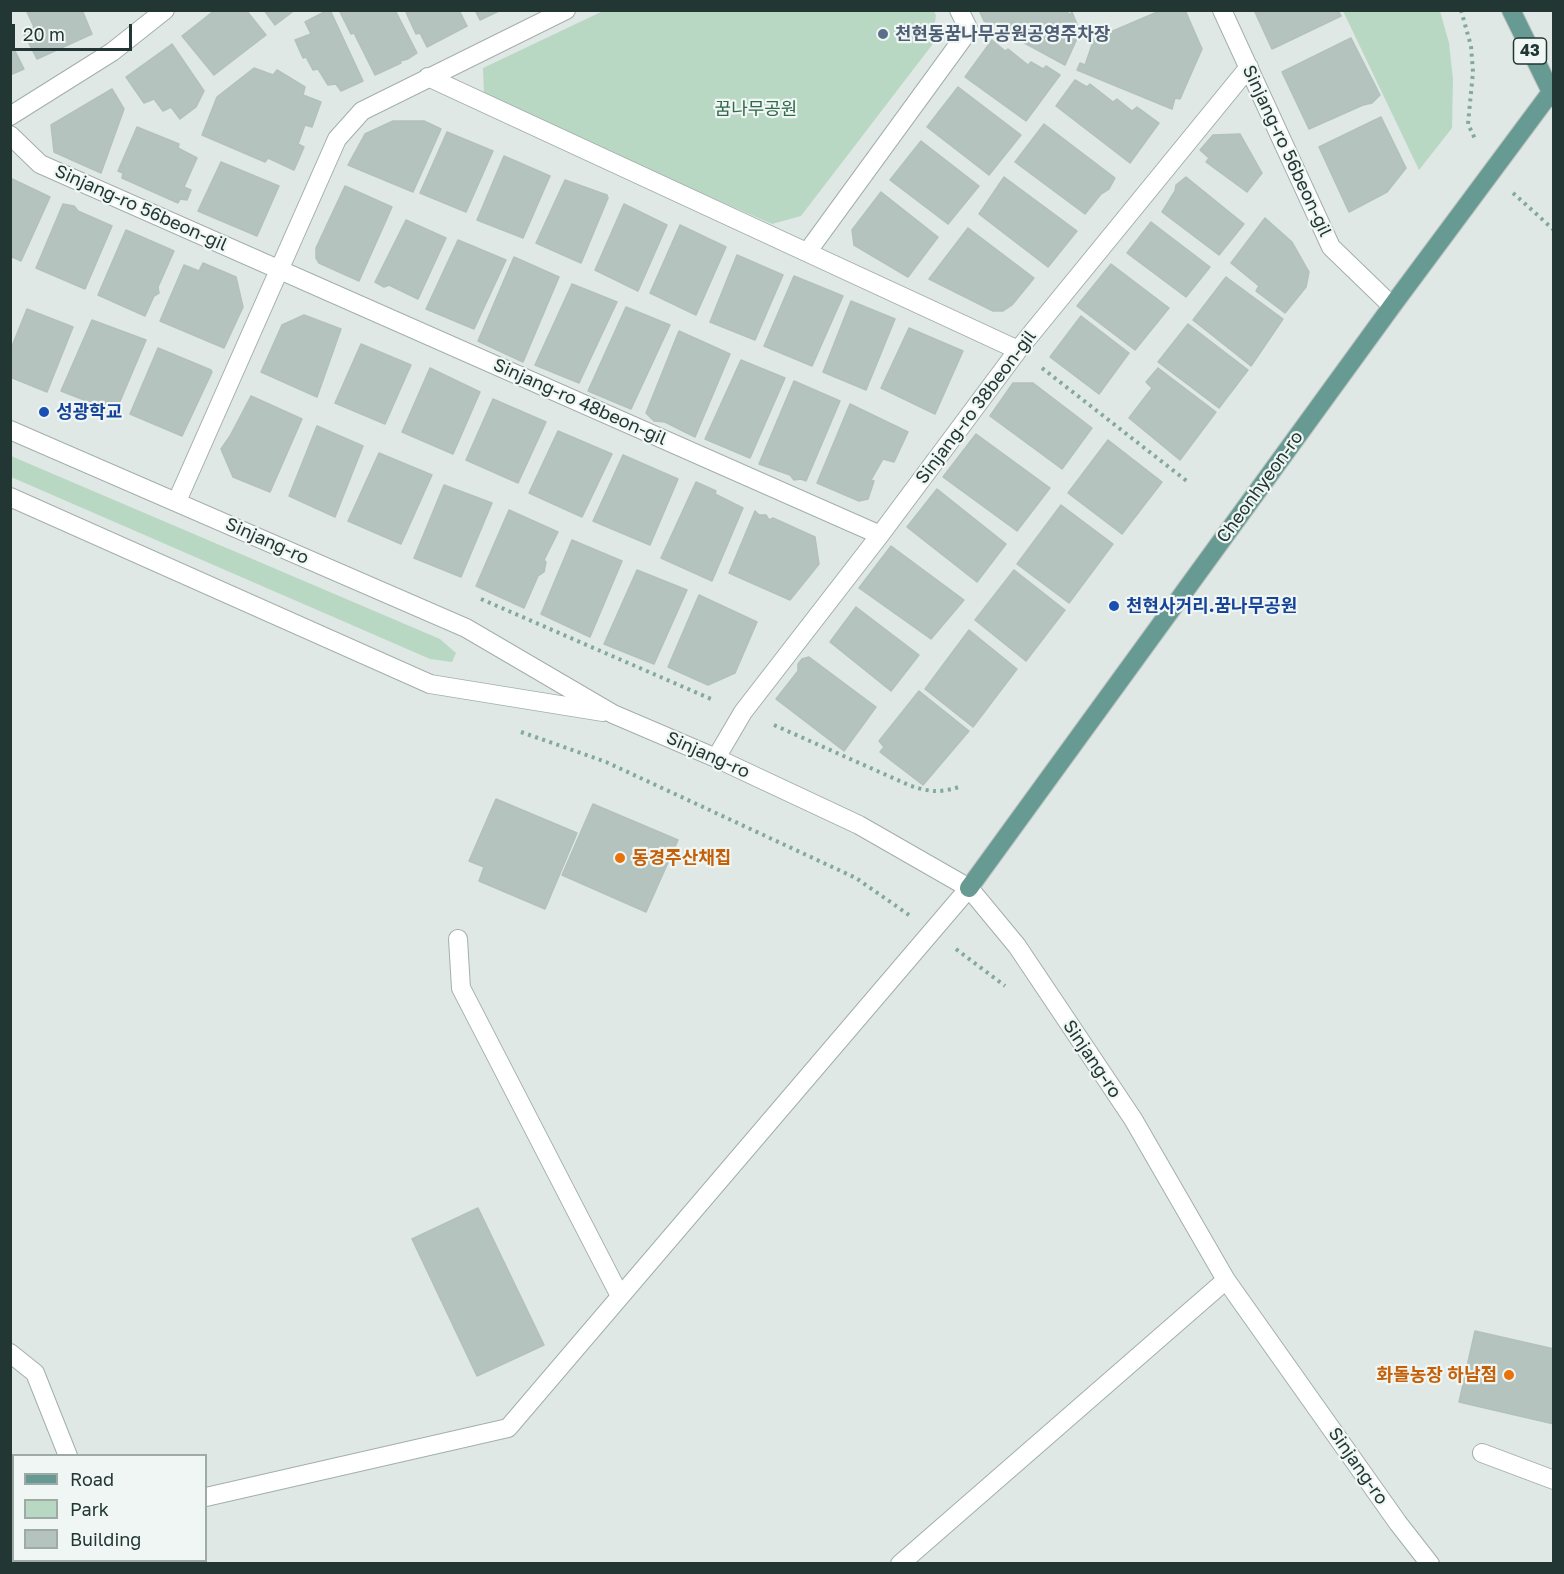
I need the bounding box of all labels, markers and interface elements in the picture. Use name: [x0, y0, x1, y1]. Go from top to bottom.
scale bar: [15, 12, 135, 50]
text: 20 m: [23, 23, 65, 45]
place label: 천현동꿈나무공원공영주차장: [895, 23, 1110, 45]
marker: 천현동꿈나무공원공영주차장: [876, 27, 890, 41]
road number: 43: [1514, 38, 1546, 64]
street label: Sinjang-ro 56beon-gil: [1238, 62, 1336, 240]
park label: 꿈나무공원: [715, 98, 797, 120]
street label: Sinjang-ro 56beon-gil: [51, 160, 231, 256]
street label: Sinjang-ro 38beon-gil: [911, 326, 1041, 488]
street label: Sinjang-ro 48beon-gil: [490, 354, 670, 450]
place label: 성광학교: [56, 401, 122, 423]
marker: 성광학교: [37, 405, 51, 419]
street label: Cheonhyeon-ro: [1212, 427, 1308, 547]
street label: Sinjang-ro: [222, 513, 312, 569]
place label: 천현사거리.꿈나무공원: [1126, 595, 1297, 617]
marker: 천현사거리.꿈나무공원: [1107, 599, 1121, 613]
street label: Sinjang-ro: [663, 727, 753, 783]
place label: 동경주산채집: [632, 847, 731, 869]
marker: 동경주산채집: [613, 851, 627, 865]
street label: Sinjang-ro: [1058, 1016, 1126, 1102]
place label: 화돌농장 하남점: [1377, 1364, 1497, 1386]
marker: 화돌농장 하남점: [1502, 1368, 1516, 1382]
street label: Sinjang-ro: [1324, 1423, 1392, 1509]
legend: [12, 1454, 207, 1562]
text: Road: [70, 1468, 114, 1490]
text: Park: [70, 1498, 109, 1520]
text: Building: [70, 1528, 141, 1550]

